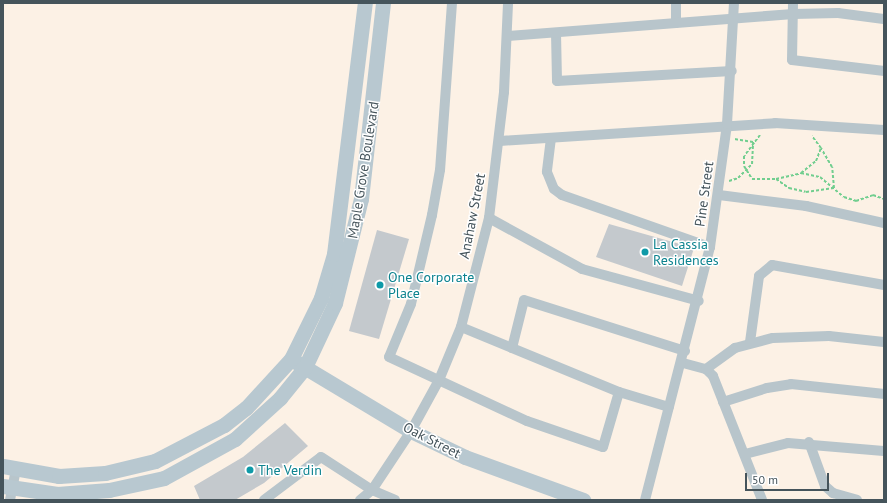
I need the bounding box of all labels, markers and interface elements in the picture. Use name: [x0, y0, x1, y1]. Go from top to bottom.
street label: Maple Grove Boulevard: [344, 100, 382, 240]
street label: Pine Street: [691, 160, 717, 228]
street label: Anahaw Street: [455, 172, 489, 260]
place label: La Cassia Residences: [653, 236, 719, 268]
marker: La Cassia Residences: [640, 247, 650, 257]
place label: One Corporate Place: [388, 269, 474, 302]
marker: One Corporate Place: [375, 280, 385, 290]
street label: Oak Street: [400, 418, 464, 462]
place label: The Verdin: [258, 462, 322, 478]
marker: The Verdin: [245, 465, 255, 475]
scale bar: [747, 465, 831, 491]
text: 50 m: [752, 472, 778, 487]

